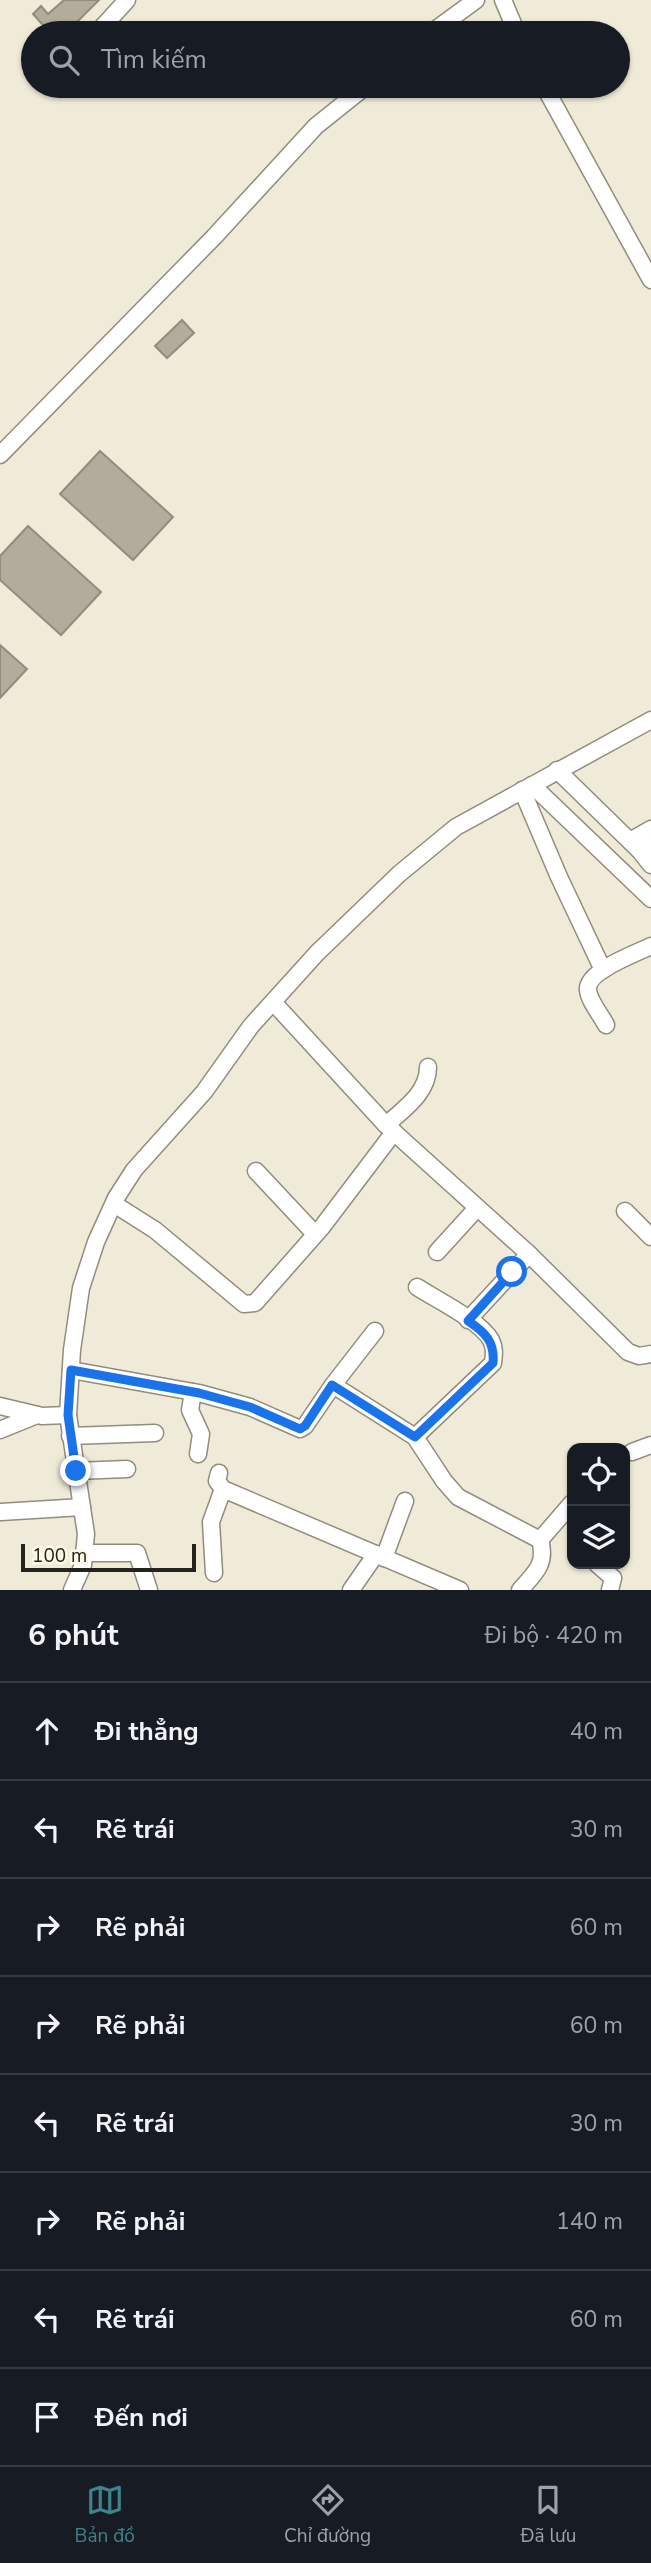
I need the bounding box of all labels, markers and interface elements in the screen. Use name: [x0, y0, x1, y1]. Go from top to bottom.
search box: [21, 21, 630, 98]
icon: search: [45, 41, 83, 79]
text: Tìm kiếm: [101, 42, 207, 77]
route start: [496, 1256, 527, 1287]
map controls: [567, 1443, 630, 1569]
button: locate: [567, 1443, 630, 1506]
route end: [60, 1455, 91, 1486]
button: layers: [567, 1506, 630, 1569]
scale bar: [21, 1541, 196, 1573]
text: 100 m: [32, 1543, 87, 1569]
text: 6 phút: [28, 1615, 119, 1656]
text: Đi bộ · 420 m: [484, 1620, 623, 1651]
icon: ahead: [28, 1712, 66, 1750]
text: Đi thẳng: [95, 1714, 199, 1749]
text: 40 m: [570, 1716, 623, 1747]
icon: left: [28, 1810, 66, 1848]
text: Rẽ trái: [95, 1812, 175, 1847]
text: 30 m: [570, 1814, 623, 1845]
icon: right: [28, 1908, 66, 1946]
text: Rẽ phải: [95, 1910, 185, 1945]
text: 60 m: [570, 1912, 623, 1943]
icon: right: [28, 2006, 66, 2044]
text: Rẽ phải: [95, 2008, 185, 2043]
text: 60 m: [570, 2010, 623, 2041]
icon: left: [28, 2104, 66, 2142]
text: Rẽ trái: [95, 2106, 175, 2141]
text: 30 m: [570, 2108, 623, 2139]
icon: right: [28, 2202, 66, 2240]
text: Rẽ phải: [95, 2204, 185, 2239]
text: 140 m: [556, 2206, 623, 2237]
icon: left: [28, 2300, 66, 2338]
text: Rẽ trái: [95, 2302, 175, 2337]
text: 60 m: [570, 2304, 623, 2335]
icon: arrive: [28, 2398, 66, 2436]
text: Đến nơi: [95, 2400, 188, 2435]
tab: Bản đồ: [75, 2481, 135, 2549]
tab: Chỉ đường: [284, 2481, 371, 2549]
tab: Đã lưu: [520, 2481, 576, 2549]

